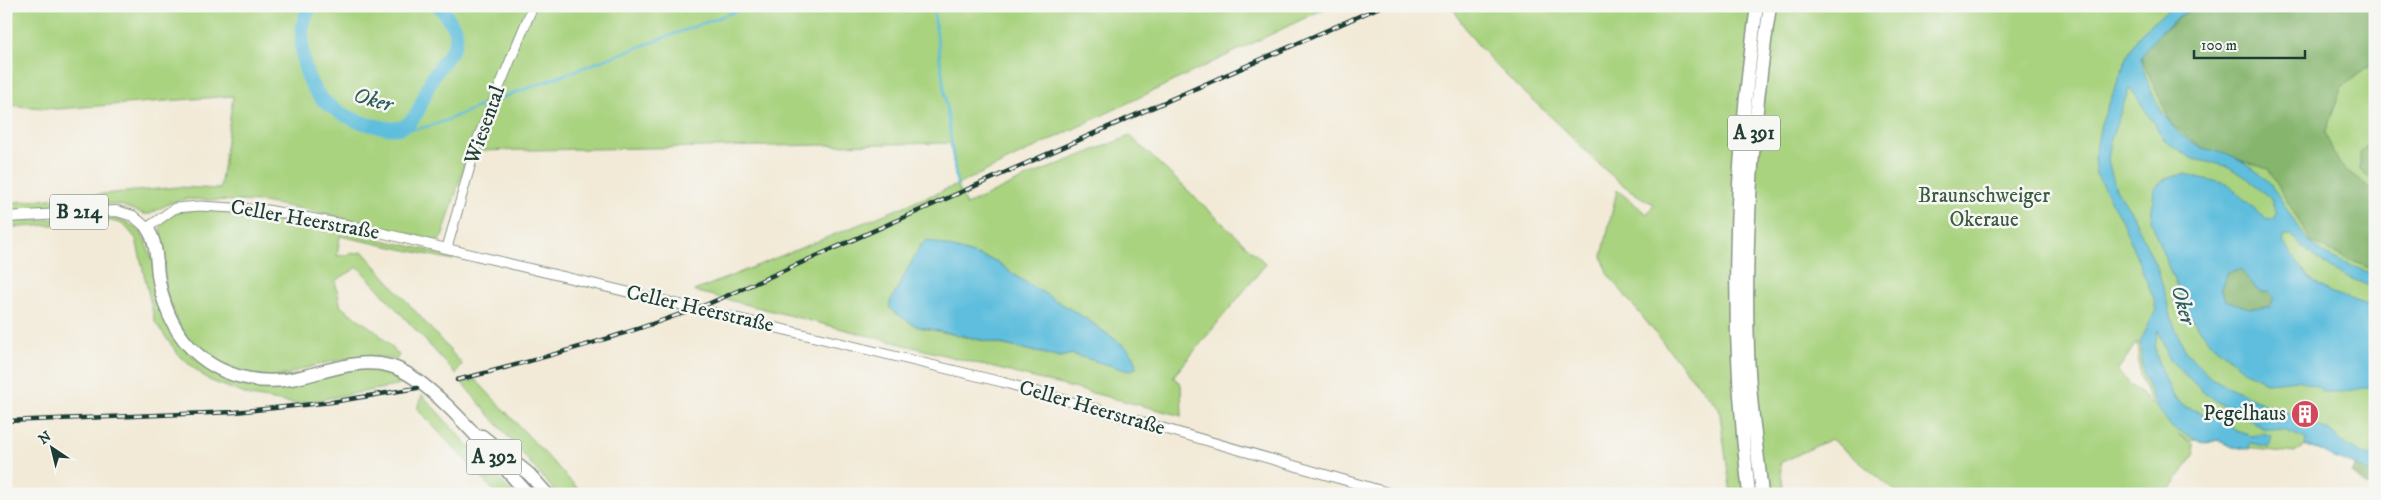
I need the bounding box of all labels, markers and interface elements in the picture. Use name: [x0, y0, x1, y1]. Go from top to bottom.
scale bar: [2194, 28, 2305, 60]
text: 100 m: [2201, 36, 2237, 55]
street label: Wiesental: [458, 81, 511, 169]
water label: Oker: [350, 82, 398, 119]
road number: A 391: [1728, 116, 1780, 150]
park label: Braunschweiger Okeraue: [1918, 183, 2050, 233]
road number: B 214: [50, 194, 108, 230]
street label: Celler Heerstraße: [229, 194, 382, 246]
street label: Celler Heerstraße: [624, 279, 777, 339]
water label: Oker: [2165, 282, 2202, 330]
street label: Celler Heerstraße: [1016, 375, 1168, 441]
building icon: Pegelhaus: [2290, 399, 2320, 429]
place label: Pegelhaus: [2203, 401, 2286, 427]
north arrow: [28, 422, 78, 472]
text: N: [35, 427, 55, 449]
road number: A 392: [466, 440, 522, 474]

